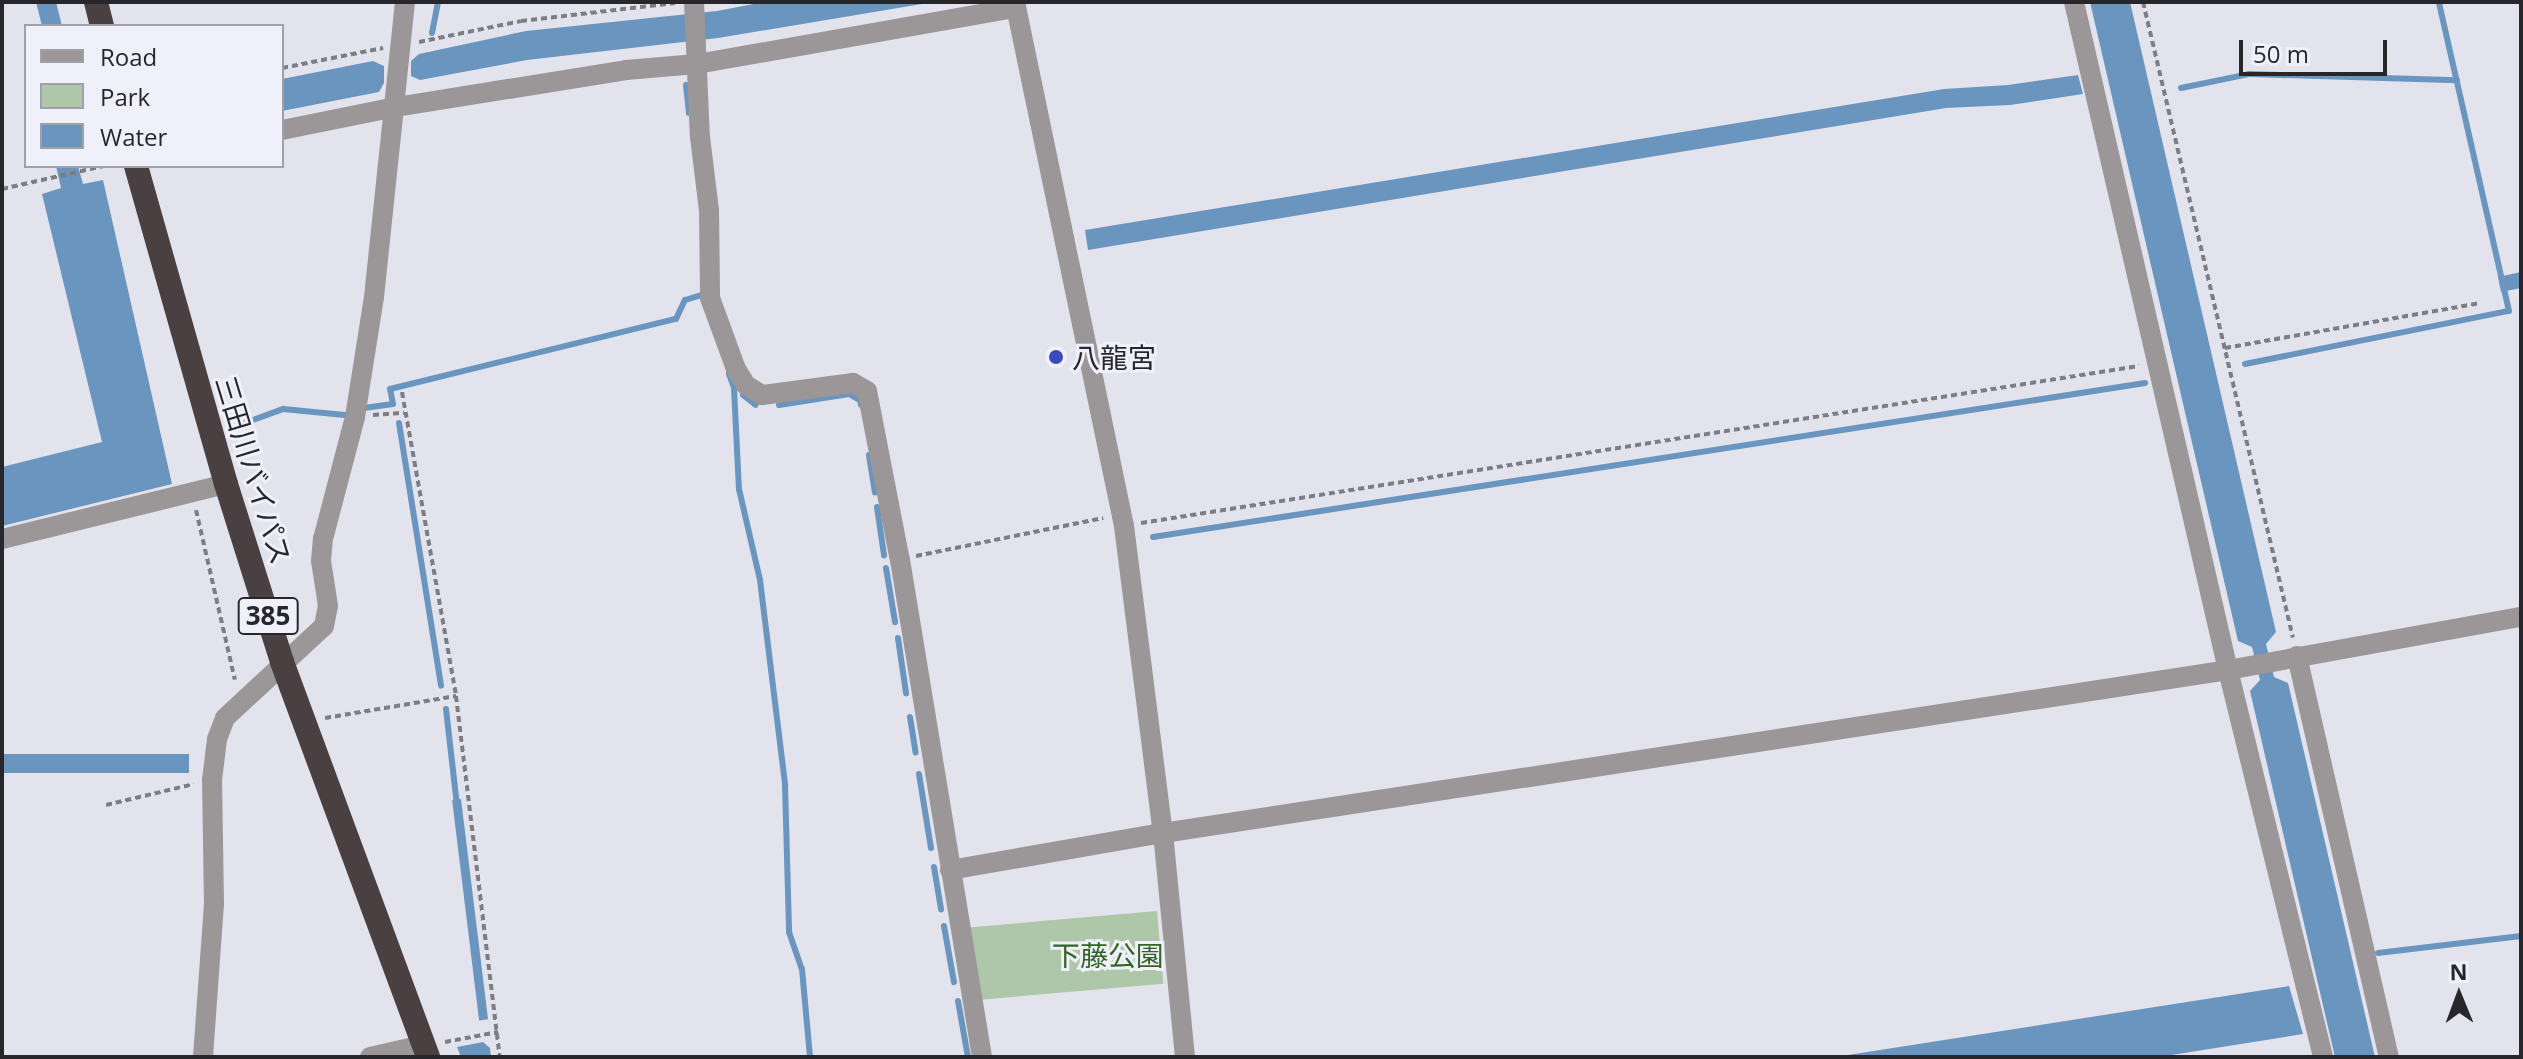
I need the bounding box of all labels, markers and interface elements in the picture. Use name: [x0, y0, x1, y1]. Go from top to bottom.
legend: [24, 24, 284, 168]
scale bar: [2243, 24, 2391, 74]
text: 50 m: [2253, 37, 2309, 70]
text: Road: [100, 40, 157, 73]
text: Park: [100, 80, 150, 113]
text: Water: [100, 120, 167, 153]
place label: 八龍宮: [1072, 340, 1156, 374]
marker: 八龍宮: [1047, 348, 1065, 366]
street label: 三田川バイパス: [209, 371, 299, 569]
road number: 385: [236, 594, 300, 638]
park label: 下藤公園: [1052, 938, 1164, 972]
north arrow: [2419, 955, 2499, 1035]
text: N: [2449, 956, 2468, 986]

